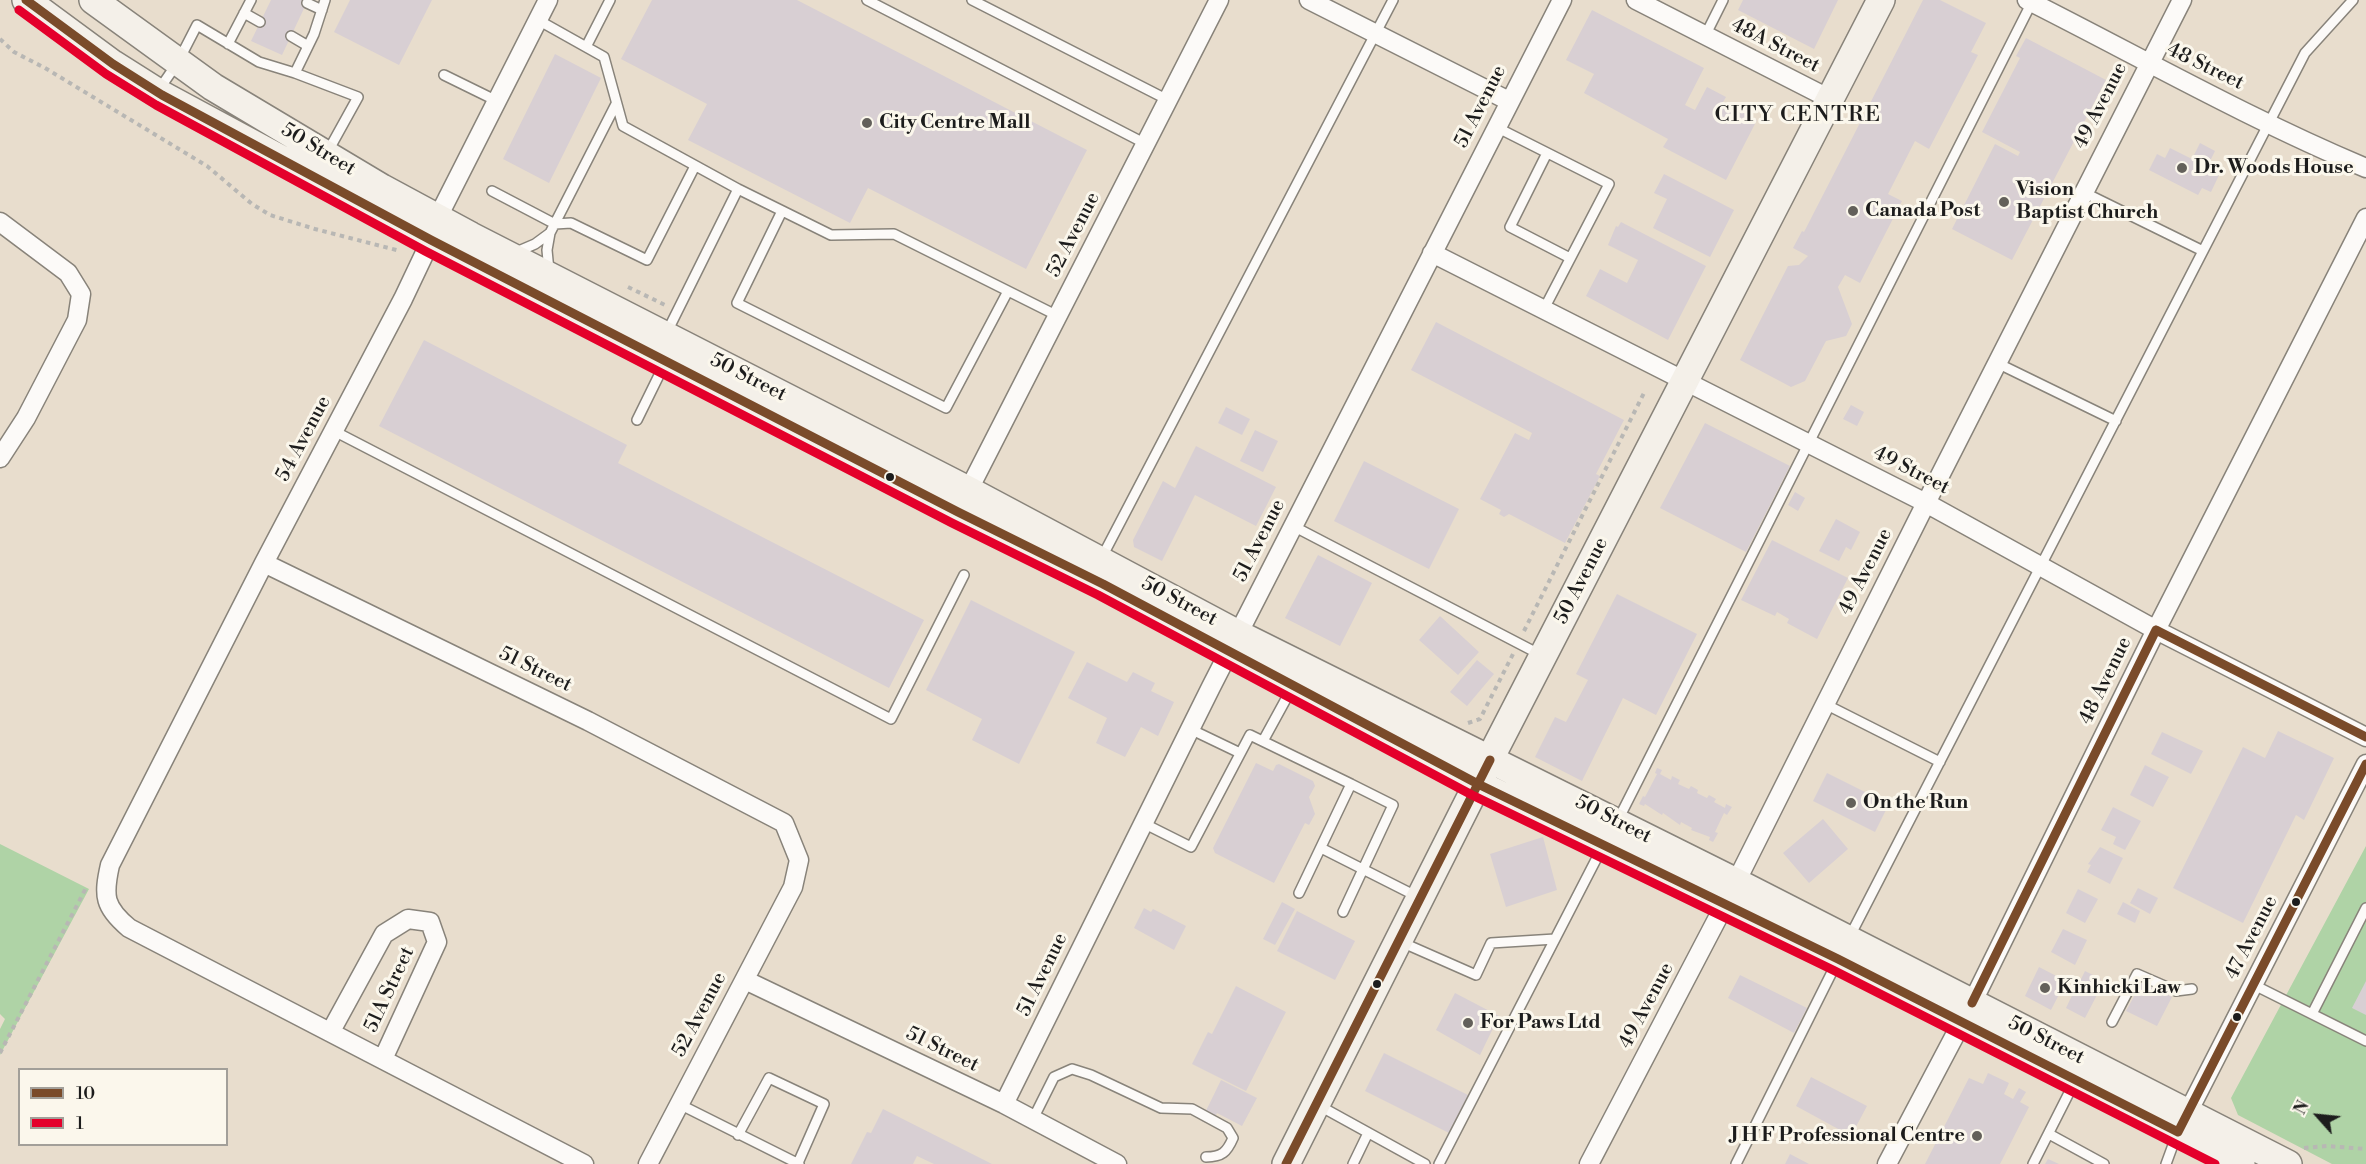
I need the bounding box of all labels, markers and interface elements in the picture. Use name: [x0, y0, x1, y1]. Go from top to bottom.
street label: 48A Street: [1727, 13, 1823, 79]
street label: 48 Street: [2163, 38, 2247, 96]
street label: 49 Avenue: [2069, 59, 2133, 153]
street label: 51 Avenue: [1450, 62, 1512, 152]
district label: CITY CENTRE: [1714, 103, 1882, 129]
place label: City Centre Mall: [879, 111, 1031, 135]
marker: City Centre Mall: [860, 116, 874, 130]
street label: 50 Street: [276, 118, 360, 182]
place label: Dr. Woods House: [2194, 156, 2354, 180]
marker: Dr. Woods House: [2175, 161, 2189, 175]
place label: Vision Baptist Church: [2016, 178, 2158, 225]
street label: 52 Avenue: [1042, 188, 1106, 282]
marker: Vision Baptist Church: [1997, 195, 2011, 209]
place label: Canada Post: [1865, 199, 1980, 223]
marker: Canada Post: [1846, 204, 1860, 218]
street label: 50 Street: [706, 349, 790, 407]
street label: 54 Avenue: [271, 392, 337, 486]
street label: 49 Street: [1869, 442, 1953, 500]
unlabelled marker: [884, 471, 896, 483]
street label: 51 Avenue: [1229, 496, 1291, 586]
street label: 49 Avenue: [1834, 525, 1898, 619]
street label: 50 Avenue: [1550, 534, 1614, 628]
street label: 50 Street: [1137, 572, 1221, 632]
street label: 48 Avenue: [2075, 633, 2137, 729]
street label: 51 Street: [495, 642, 575, 698]
street label: 50 Street: [1571, 791, 1655, 849]
place label: On the Run: [1863, 791, 1968, 815]
marker: On the Run: [1844, 796, 1858, 810]
street label: 47 Avenue: [2221, 892, 2283, 984]
unlabelled marker: [2290, 896, 2302, 908]
street label: 51 Avenue: [1013, 929, 1073, 1021]
street label: 51A Street: [360, 943, 420, 1037]
street label: 49 Avenue: [1614, 959, 1680, 1053]
street label: 52 Avenue: [668, 969, 732, 1061]
place label: Kinhicki Law: [2057, 976, 2181, 1000]
unlabelled marker: [1371, 978, 1383, 990]
marker: Kinhicki Law: [2038, 981, 2052, 995]
place label: For Paws Ltd: [1480, 1011, 1601, 1035]
unlabelled marker: [2231, 1011, 2243, 1023]
street label: 50 Street: [2004, 1012, 2088, 1070]
marker: For Paws Ltd: [1461, 1016, 1475, 1030]
street label: 51 Street: [902, 1022, 982, 1078]
legend: [18, 1068, 228, 1146]
text: 10: [76, 1082, 95, 1105]
north arrow: [2288, 1086, 2348, 1146]
text: N: [2290, 1098, 2314, 1118]
text: 1: [76, 1112, 84, 1135]
place label: J H F Professional Centre: [1731, 1124, 1965, 1148]
marker: J H F Professional Centre: [1970, 1129, 1984, 1143]

